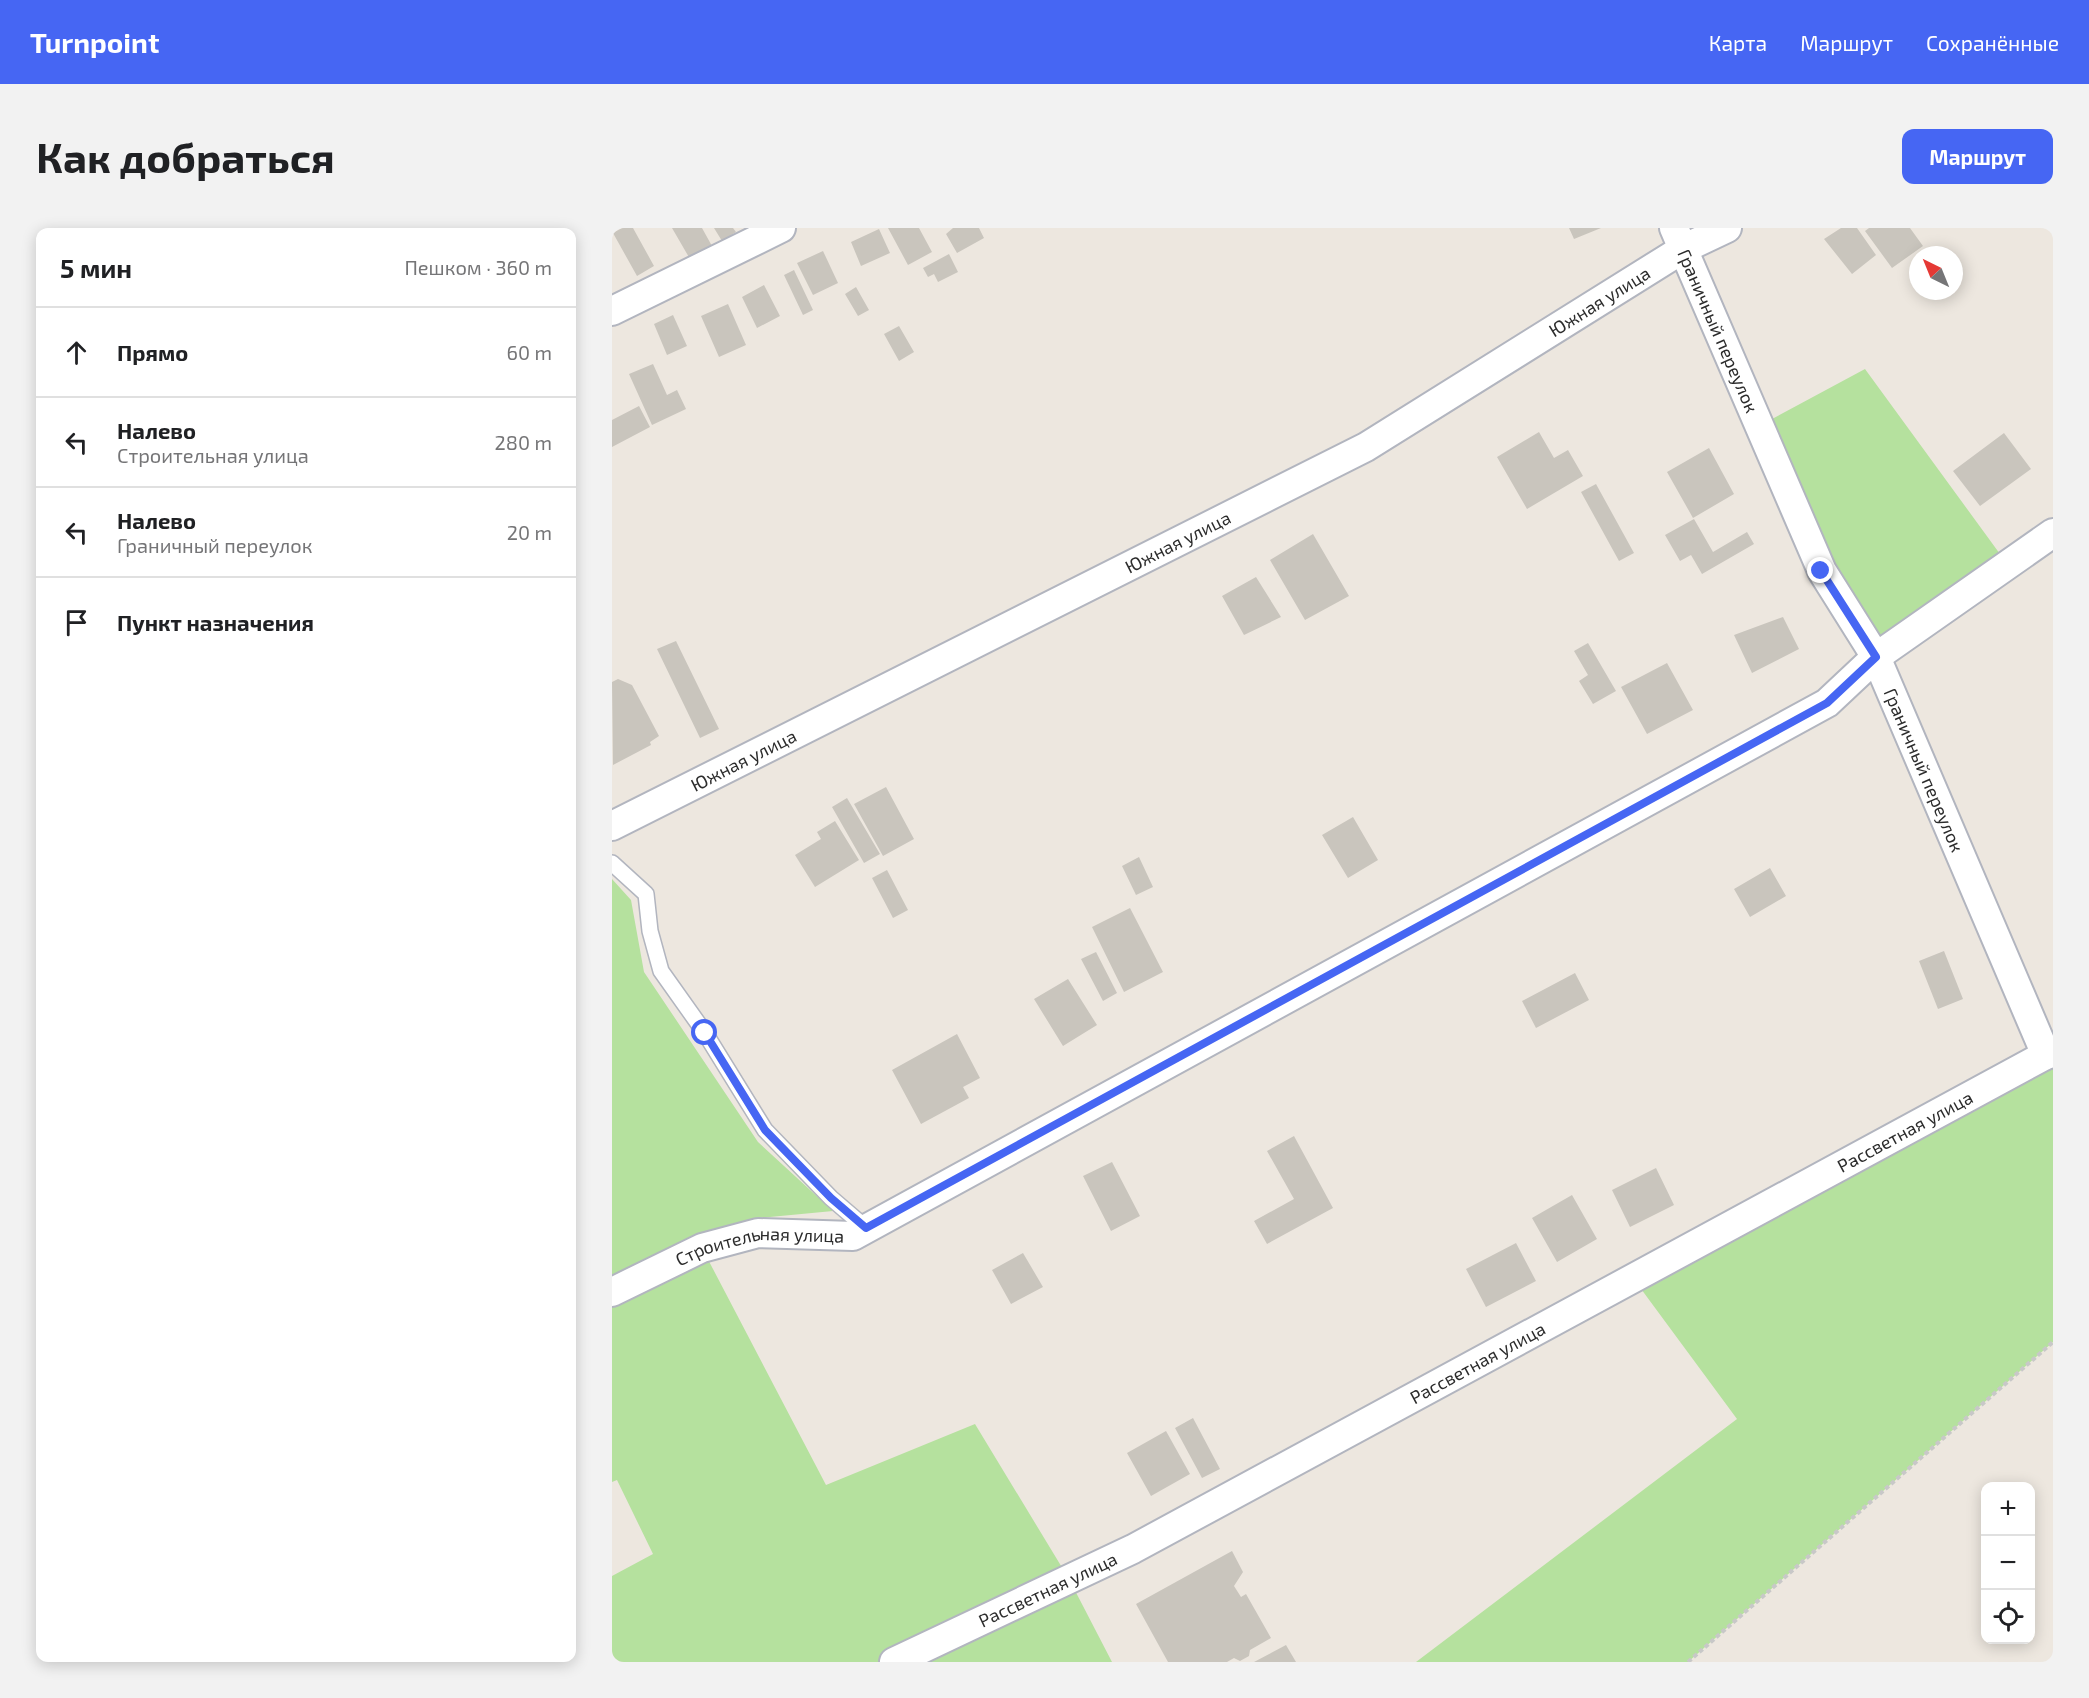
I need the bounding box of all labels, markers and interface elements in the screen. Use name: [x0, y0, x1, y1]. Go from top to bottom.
text: Turnpoint: [30, 25, 159, 59]
text: Карта: [1709, 30, 1767, 55]
text: Маршрут: [1800, 30, 1893, 55]
text: Сохранённые: [1926, 30, 2059, 55]
button: Маршрут: [1902, 129, 2053, 184]
text: Как добраться: [36, 131, 335, 181]
street label: Граничный переулок: [1673, 246, 1763, 416]
north arrow: [1909, 246, 1963, 300]
text: 5 мин: [60, 252, 132, 283]
text: Пешком · 360 m: [404, 255, 552, 279]
street label: Южная улица: [1545, 261, 1654, 341]
icon: ahead: [60, 336, 93, 369]
text: Прямо: [117, 339, 188, 365]
text: 60 m: [507, 340, 552, 364]
text: Налево: [117, 417, 196, 443]
icon: left: [60, 426, 93, 459]
text: 280 m: [495, 430, 552, 454]
text: Строительная улица: [117, 443, 309, 467]
street label: Южная улица: [1121, 506, 1234, 577]
text: Налево: [117, 507, 196, 533]
icon: left: [60, 516, 93, 549]
text: 20 m: [507, 520, 552, 544]
text: Граничный переулок: [117, 533, 312, 557]
route end: [1807, 557, 1833, 583]
icon: arrive: [60, 606, 93, 639]
text: Пункт назначения: [117, 609, 314, 635]
street label: Граничный переулок: [1880, 685, 1969, 856]
street label: Южная улица: [687, 724, 800, 796]
route start: [691, 1019, 717, 1045]
street label: Рассветная улица: [1833, 1086, 1976, 1177]
street label: Строительная улица: [671, 1222, 845, 1270]
street label: Рассветная улица: [1406, 1317, 1549, 1408]
map controls: [1981, 1482, 2035, 1644]
button: +: [1981, 1482, 2035, 1536]
button: −: [1981, 1536, 2035, 1590]
street label: Рассветная улица: [975, 1547, 1121, 1632]
button: locate: [1981, 1590, 2035, 1644]

